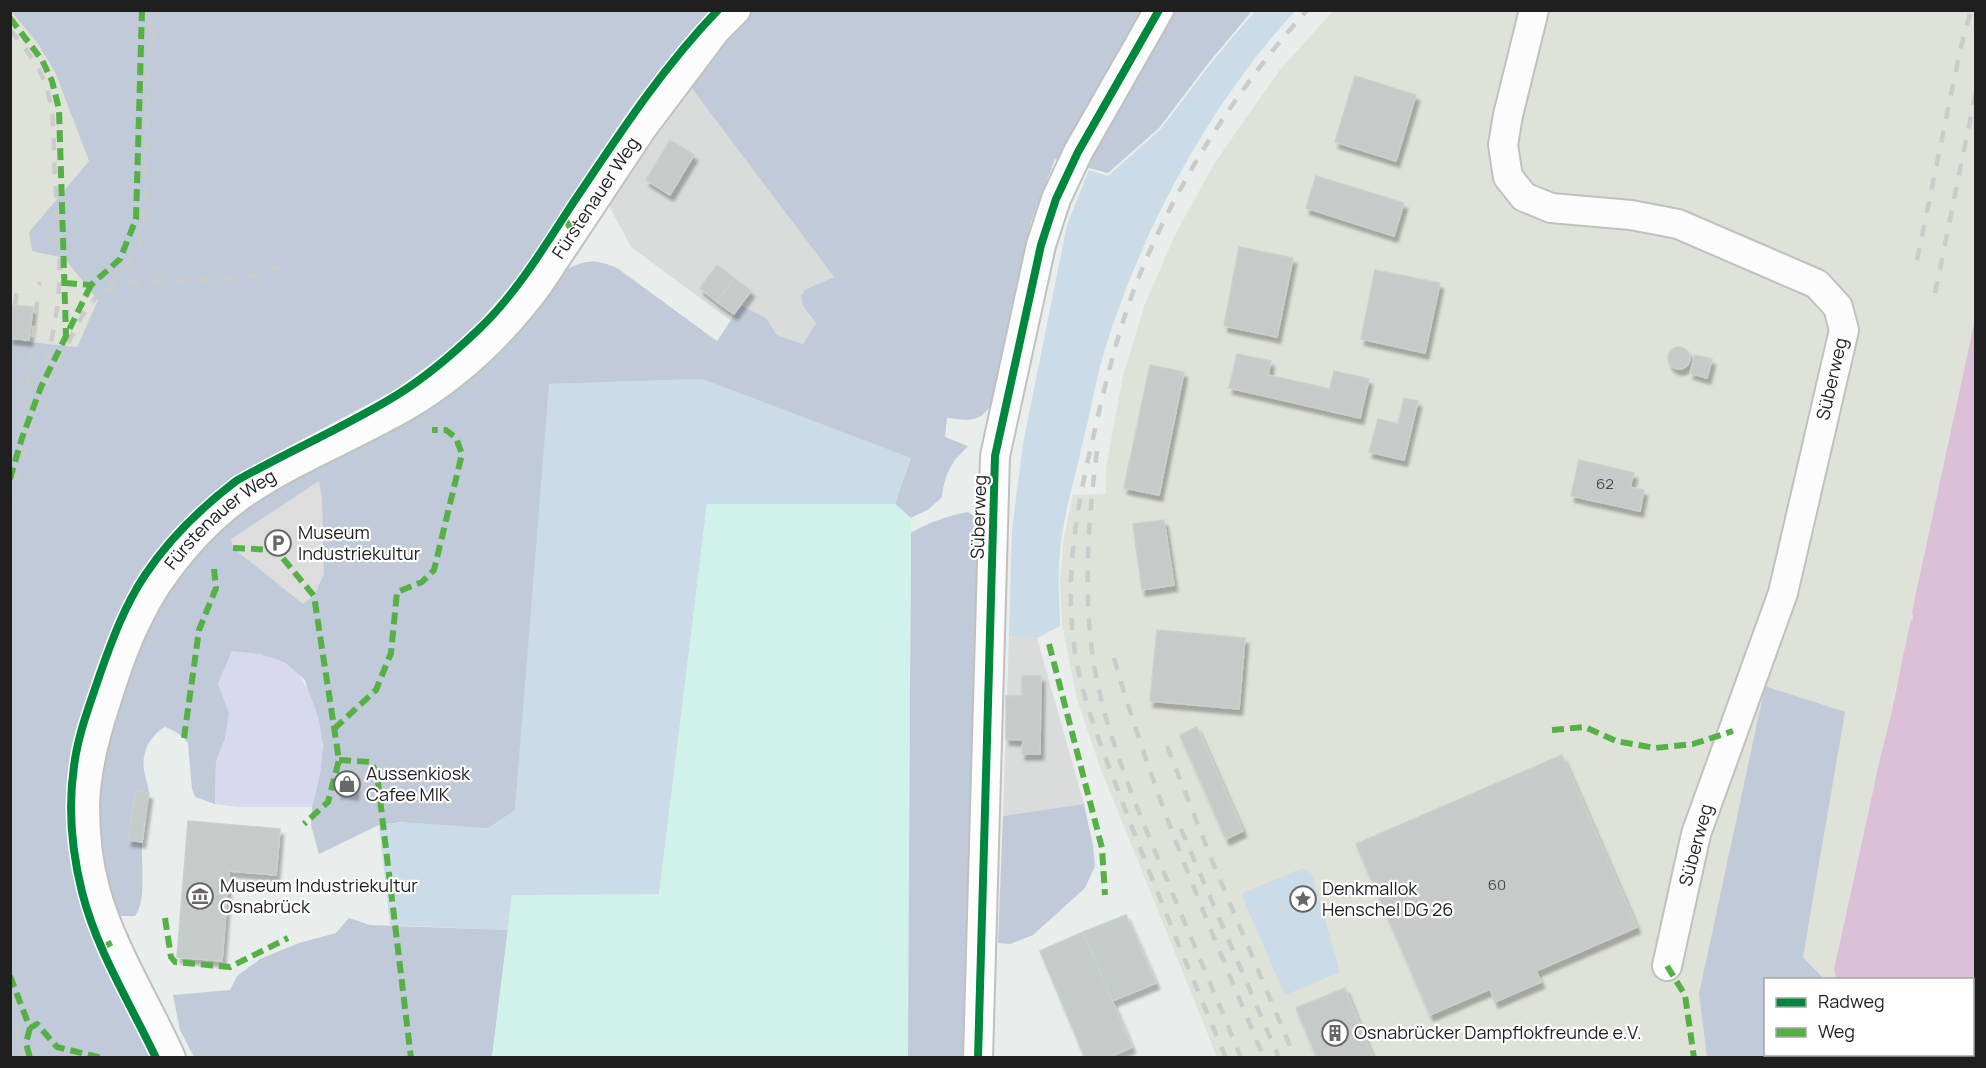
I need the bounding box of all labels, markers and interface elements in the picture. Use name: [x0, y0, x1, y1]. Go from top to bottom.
street label: Fürstenauer Weg: [546, 132, 644, 263]
street label: Süberweg: [1810, 335, 1852, 422]
street label: Fürstenauer Weg: [159, 463, 280, 574]
house number: 62: [1596, 473, 1614, 494]
street label: Süberweg: [965, 475, 991, 559]
place label: Museum Industriekultur: [298, 520, 421, 565]
parking icon: Museum Industriekultur: [263, 528, 293, 558]
place label: Aussenkiosk Cafee MIK: [366, 761, 471, 806]
shop icon: Aussenkiosk Cafee MIK: [332, 769, 362, 799]
street label: Süberweg: [1673, 801, 1718, 888]
place label: Museum Industriekultur Osnabrück: [220, 873, 418, 918]
house number: 60: [1488, 874, 1506, 895]
place label: Denkmallok Henschel DG 26: [1322, 876, 1454, 921]
museum icon: Museum Industriekultur Osnabrück: [185, 881, 215, 911]
place icon: Denkmallok Henschel DG 26: [1288, 884, 1318, 914]
legend: [1764, 978, 1974, 1056]
text: Radweg: [1818, 989, 1885, 1013]
building icon: Osnabrücker Dampflokfreunde e.V.: [1320, 1018, 1350, 1048]
text: Weg: [1818, 1019, 1855, 1043]
place label: Osnabrücker Dampflokfreunde e.V.: [1354, 1020, 1642, 1044]

